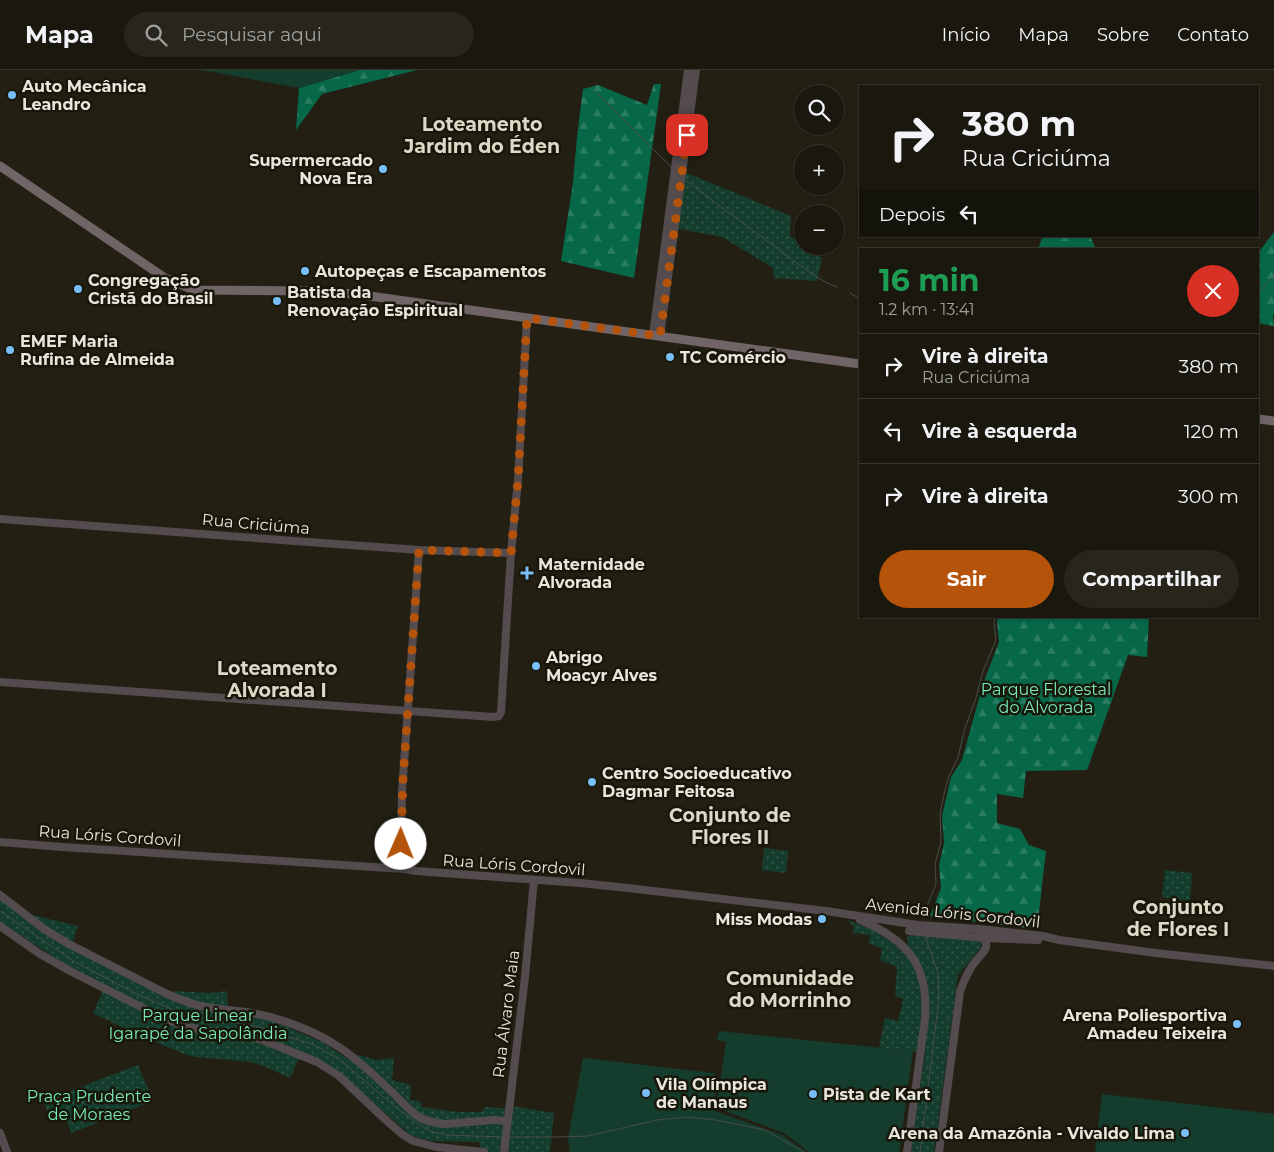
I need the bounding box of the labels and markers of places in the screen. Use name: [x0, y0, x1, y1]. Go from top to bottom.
place label: Auto Mecânica Leandro: [21, 77, 147, 114]
marker: Auto Mecânica Leandro: [6, 89, 18, 101]
pin: [666, 114, 708, 156]
place label: Supermercado Nova Era: [249, 151, 373, 188]
marker: Supermercado Nova Era: [377, 163, 389, 175]
place label: Autopeças e Escapamentos: [314, 262, 547, 282]
marker: Autopeças e Escapamentos: [299, 265, 311, 277]
place label: Congregação Cristã do Brasil: [88, 271, 213, 308]
marker: Congregação Cristã do Brasil: [72, 283, 84, 295]
place label: Batista da Renovação Espiritual: [287, 283, 463, 321]
marker: Batista da Renovação Espiritual: [271, 295, 283, 307]
place label: EMEF Maria Rufina de Almeida: [20, 332, 175, 369]
marker: EMEF Maria Rufina de Almeida: [4, 344, 16, 356]
place label: TC Comércio: [680, 348, 786, 367]
marker: TC Comércio: [664, 351, 676, 363]
place label: Maternidade Alvorada: [537, 555, 645, 592]
marker: Maternidade Alvorada: [520, 566, 534, 580]
place label: Abrigo Moacyr Alves: [545, 648, 657, 685]
marker: Abrigo Moacyr Alves: [530, 660, 542, 672]
place label: Centro Socioeducativo Dagmar Feitosa: [602, 764, 792, 801]
marker: Centro Socioeducativo Dagmar Feitosa: [586, 776, 598, 788]
place label: Miss Modas: [715, 910, 812, 929]
marker: Miss Modas: [816, 913, 828, 925]
place label: Arena Poliesportiva Amadeu Teixeira: [1062, 1006, 1227, 1043]
marker: Arena Poliesportiva Amadeu Teixeira: [1231, 1018, 1243, 1030]
place label: Vila Olímpica de Manaus: [655, 1075, 767, 1112]
place label: Pista de Kart: [823, 1085, 930, 1104]
marker: Vila Olímpica de Manaus: [640, 1087, 652, 1099]
marker: Pista de Kart: [807, 1088, 819, 1100]
place label: Arena da Amazônia - Vivaldo Lima: [887, 1124, 1175, 1143]
marker: Arena da Amazônia - Vivaldo Lima: [1179, 1127, 1191, 1139]

